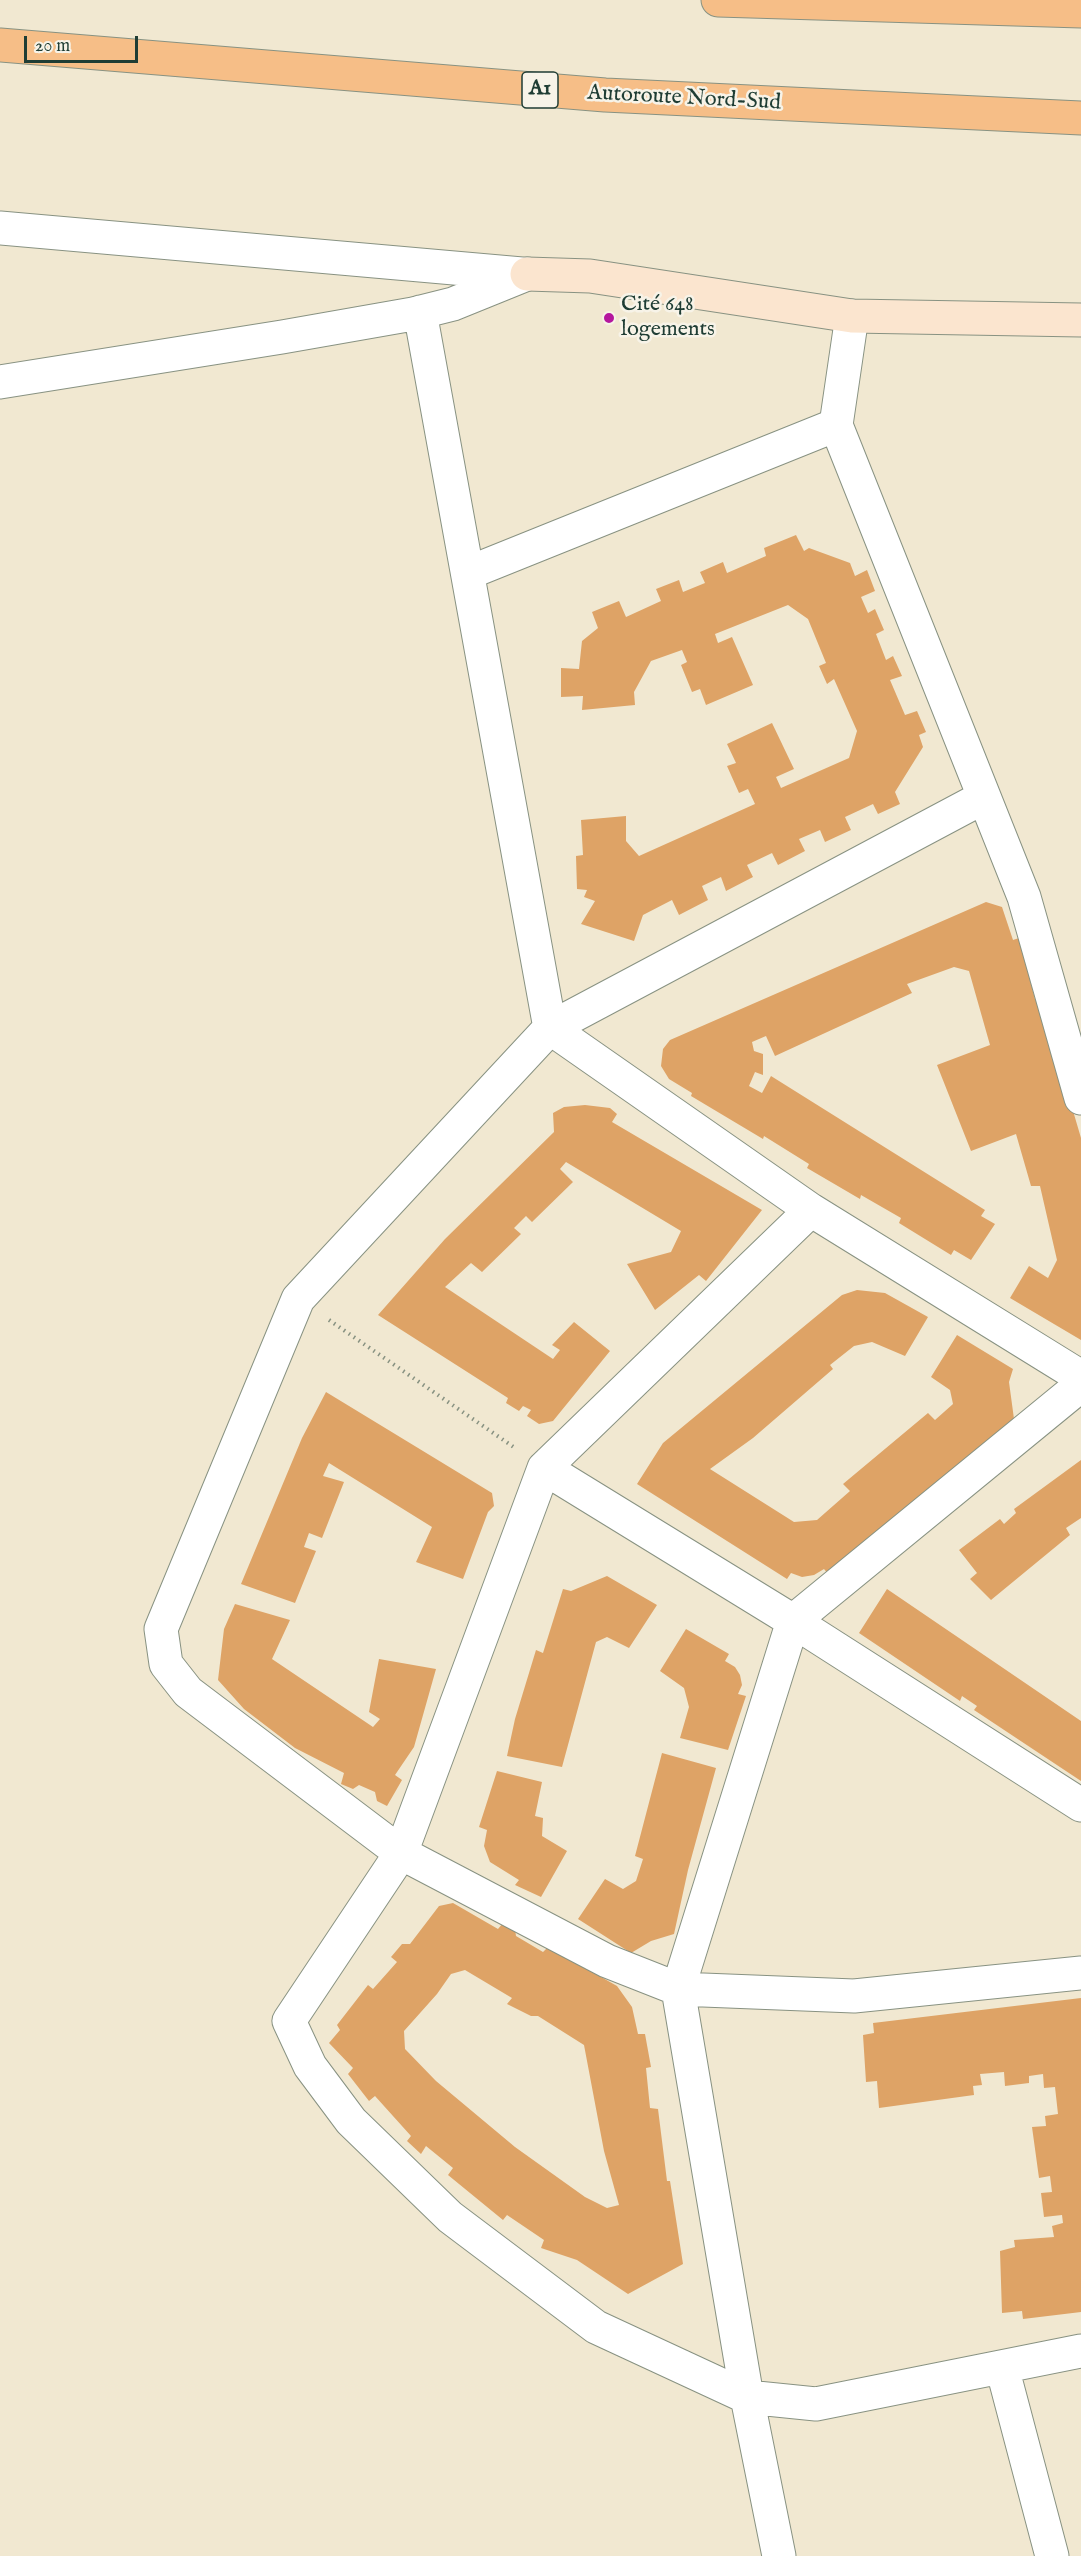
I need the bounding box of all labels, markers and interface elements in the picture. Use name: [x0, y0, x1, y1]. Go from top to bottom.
scale bar: [27, 24, 141, 62]
text: 20 m: [35, 35, 70, 58]
road number: A1: [522, 72, 558, 108]
street label: Autoroute Nord-Sud: [586, 81, 782, 117]
place label: Cité 648 logements: [621, 292, 715, 344]
marker: Cité 648 logements: [602, 311, 616, 325]

